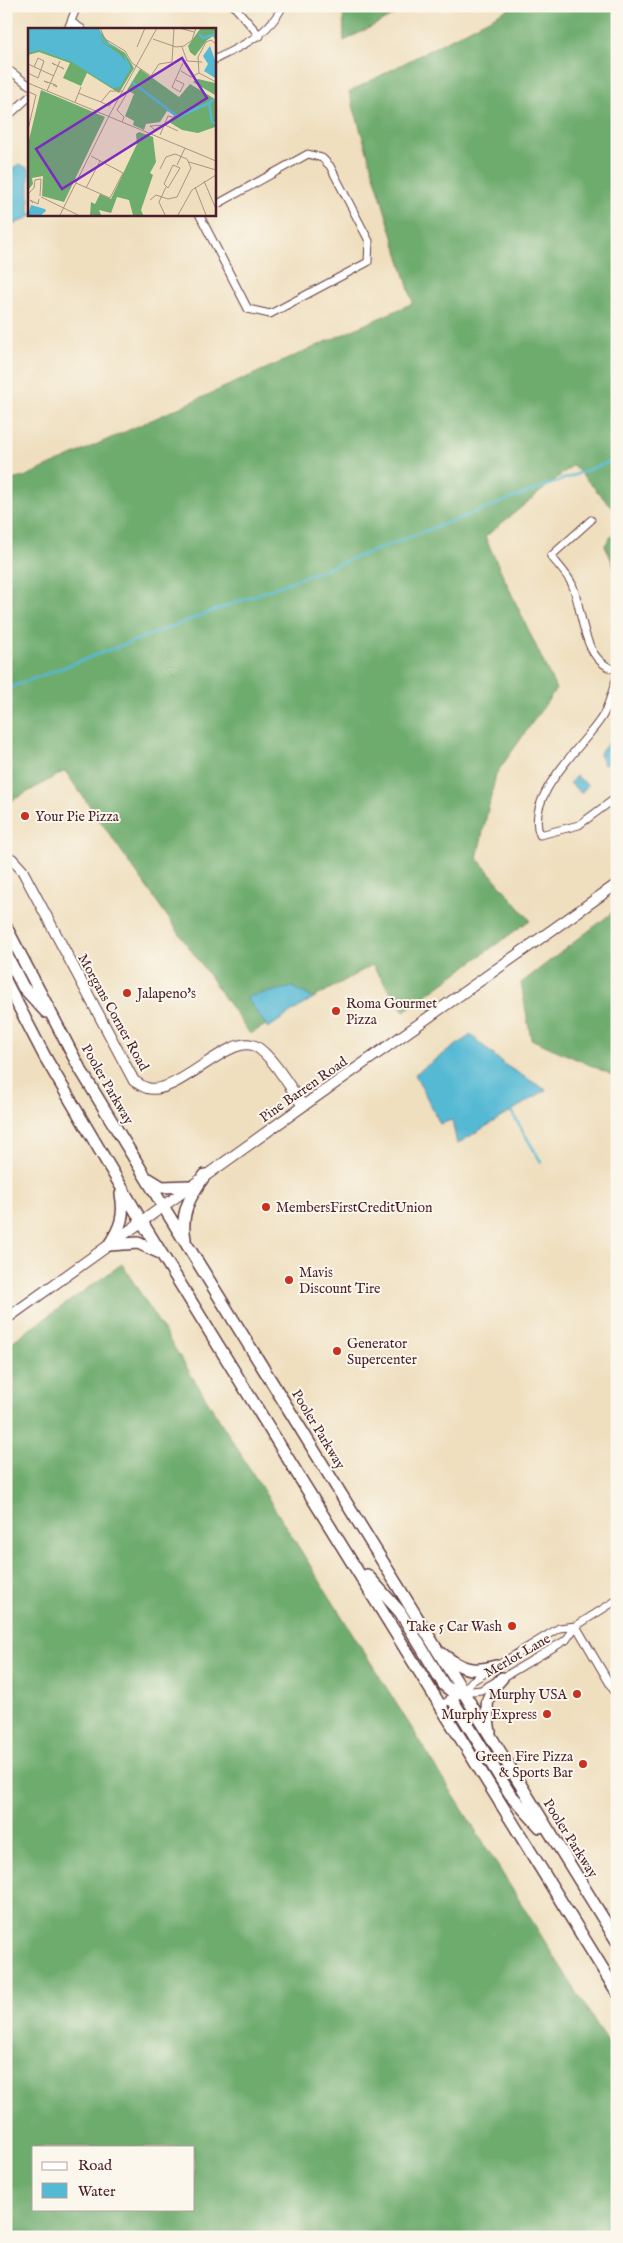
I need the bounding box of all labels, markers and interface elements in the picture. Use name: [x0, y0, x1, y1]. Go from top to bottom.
inset map: [28, 28, 215, 215]
place label: Your Pie Pizza: [35, 808, 120, 826]
marker: Your Pie Pizza: [19, 810, 31, 822]
street label: Morgans Corner Road: [73, 951, 153, 1075]
place label: Jalapeno's: [135, 985, 196, 1003]
marker: Jalapeno's: [121, 987, 133, 999]
place label: Roma Gourmet Pizza: [346, 995, 437, 1029]
marker: Roma Gourmet Pizza: [330, 1005, 342, 1017]
street label: Pooler Parkway: [77, 1041, 137, 1128]
street label: Pine Barren Road: [256, 1053, 351, 1127]
place label: MembersFirstCreditUnion: [276, 1199, 433, 1217]
marker: MembersFirstCreditUnion: [260, 1201, 272, 1213]
place label: Mavis Discount Tire: [299, 1264, 381, 1298]
marker: Mavis Discount Tire: [283, 1274, 295, 1286]
place label: Generator Supercenter: [347, 1335, 417, 1369]
marker: Generator Supercenter: [331, 1345, 343, 1357]
street label: Pooler Parkway: [287, 1386, 349, 1473]
place label: Take 5 Car Wash: [407, 1618, 503, 1636]
marker: Take 5 Car Wash: [506, 1620, 518, 1632]
street label: Merlot Lane: [481, 1629, 554, 1682]
place label: Murphy USA: [488, 1686, 568, 1704]
marker: Murphy USA: [571, 1688, 583, 1700]
place label: Murphy Express: [441, 1706, 537, 1724]
marker: Murphy Express: [541, 1708, 553, 1720]
place label: Green Fire Pizza & Sports Bar: [475, 1748, 574, 1782]
marker: Green Fire Pizza & Sports Bar: [577, 1758, 589, 1770]
street label: Pooler Parkway: [539, 1796, 602, 1881]
legend: [32, 2146, 195, 2210]
text: Road: [78, 2156, 113, 2175]
text: Water: [78, 2182, 116, 2201]

